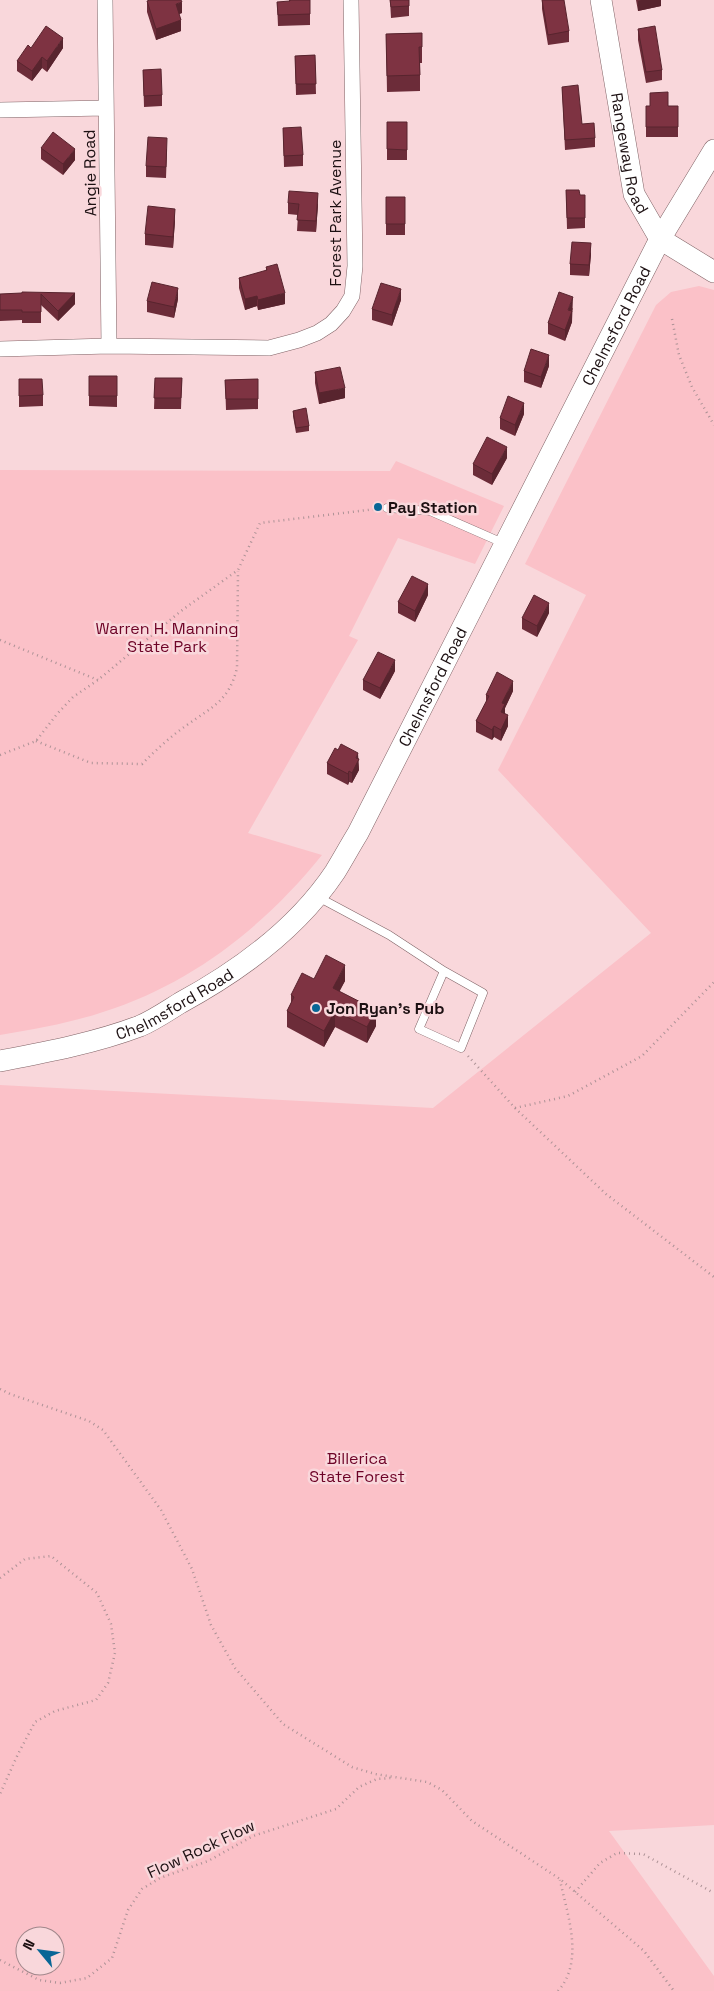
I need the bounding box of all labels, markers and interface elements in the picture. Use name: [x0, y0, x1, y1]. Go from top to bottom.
street label: Rangeway Road: [606, 91, 654, 217]
street label: Angie Road: [79, 129, 101, 217]
street label: Forest Park Avenue: [325, 139, 346, 287]
street label: Chelmsford Road: [577, 262, 655, 389]
place label: Pay Station: [388, 497, 477, 518]
marker: Pay Station: [372, 501, 384, 513]
park label: Warren H. Manning State Park: [96, 618, 239, 657]
street label: Chelmsford Road: [393, 623, 472, 750]
street label: Chelmsford Road: [113, 963, 237, 1044]
place label: Jon Ryan's Pub: [326, 998, 444, 1019]
marker: Jon Ryan's Pub: [310, 1002, 322, 1014]
park label: Billerica State Forest: [309, 1448, 405, 1487]
street label: Flow Rock Flow: [144, 1815, 258, 1883]
north arrow: [15, 1926, 65, 1976]
text: N: [18, 1936, 39, 1953]

